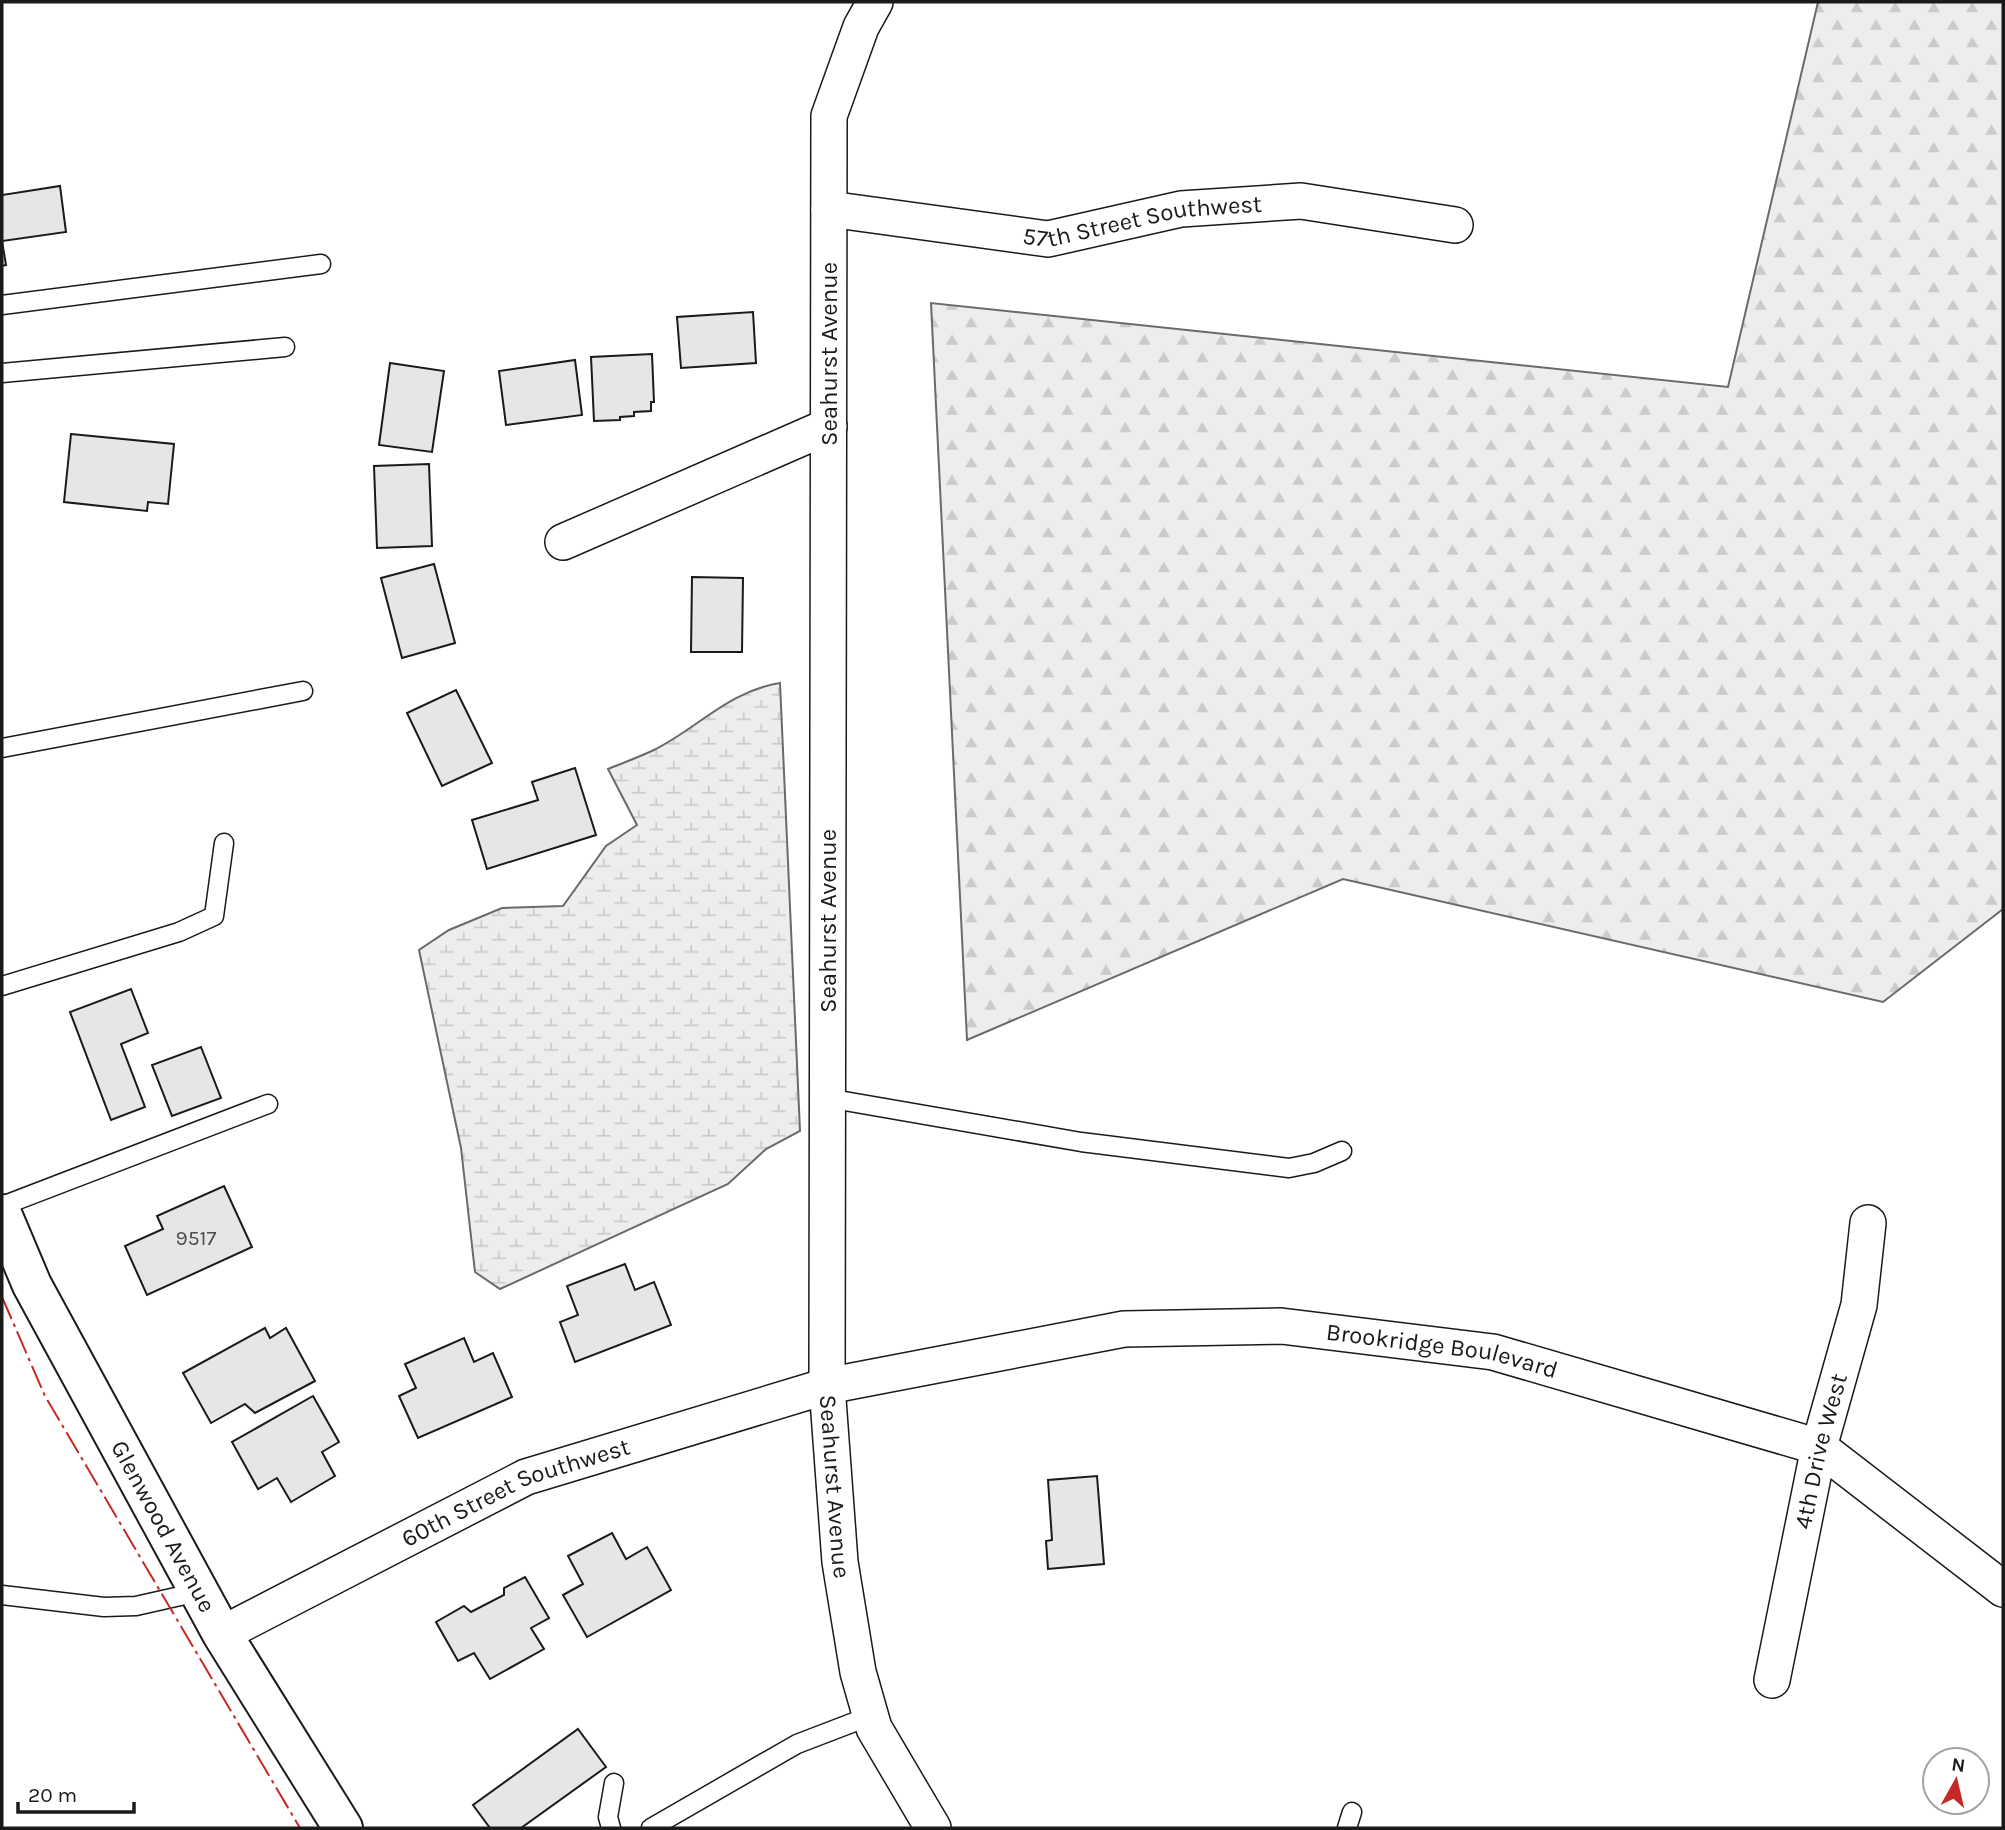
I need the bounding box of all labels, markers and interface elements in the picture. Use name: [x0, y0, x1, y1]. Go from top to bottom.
street label: 57th Street Southwest: [1021, 190, 1263, 253]
street label: Seahurst Avenue: [815, 262, 843, 446]
street label: Seahurst Avenue: [814, 829, 842, 1013]
house number: 9517: [176, 1226, 217, 1250]
street label: Brookridge Boulevard: [1324, 1318, 1561, 1384]
street label: 4th Drive West: [1789, 1370, 1853, 1531]
street label: Seahurst Avenue: [814, 1394, 856, 1580]
street label: 60th Street Southwest: [397, 1432, 633, 1553]
street label: Glenwood Avenue: [105, 1436, 222, 1617]
north arrow: [1921, 1746, 1991, 1816]
text: N: [1950, 1753, 1967, 1777]
scale bar: [18, 1770, 133, 1814]
text: 20 m: [28, 1783, 77, 1807]

